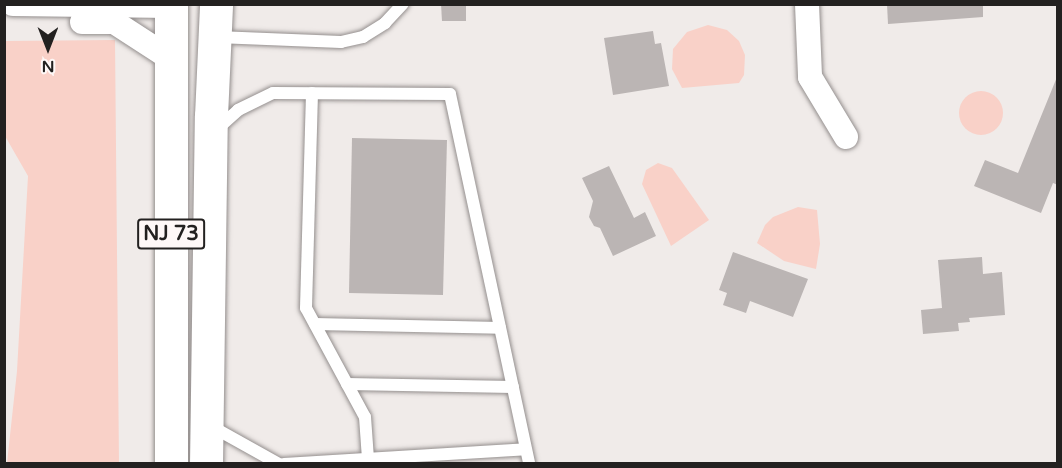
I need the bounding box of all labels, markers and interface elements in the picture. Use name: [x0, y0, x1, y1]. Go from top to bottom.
north arrow: [18, 18, 78, 78]
text: N: [42, 56, 54, 76]
road number: NJ 73: [136, 217, 206, 251]

